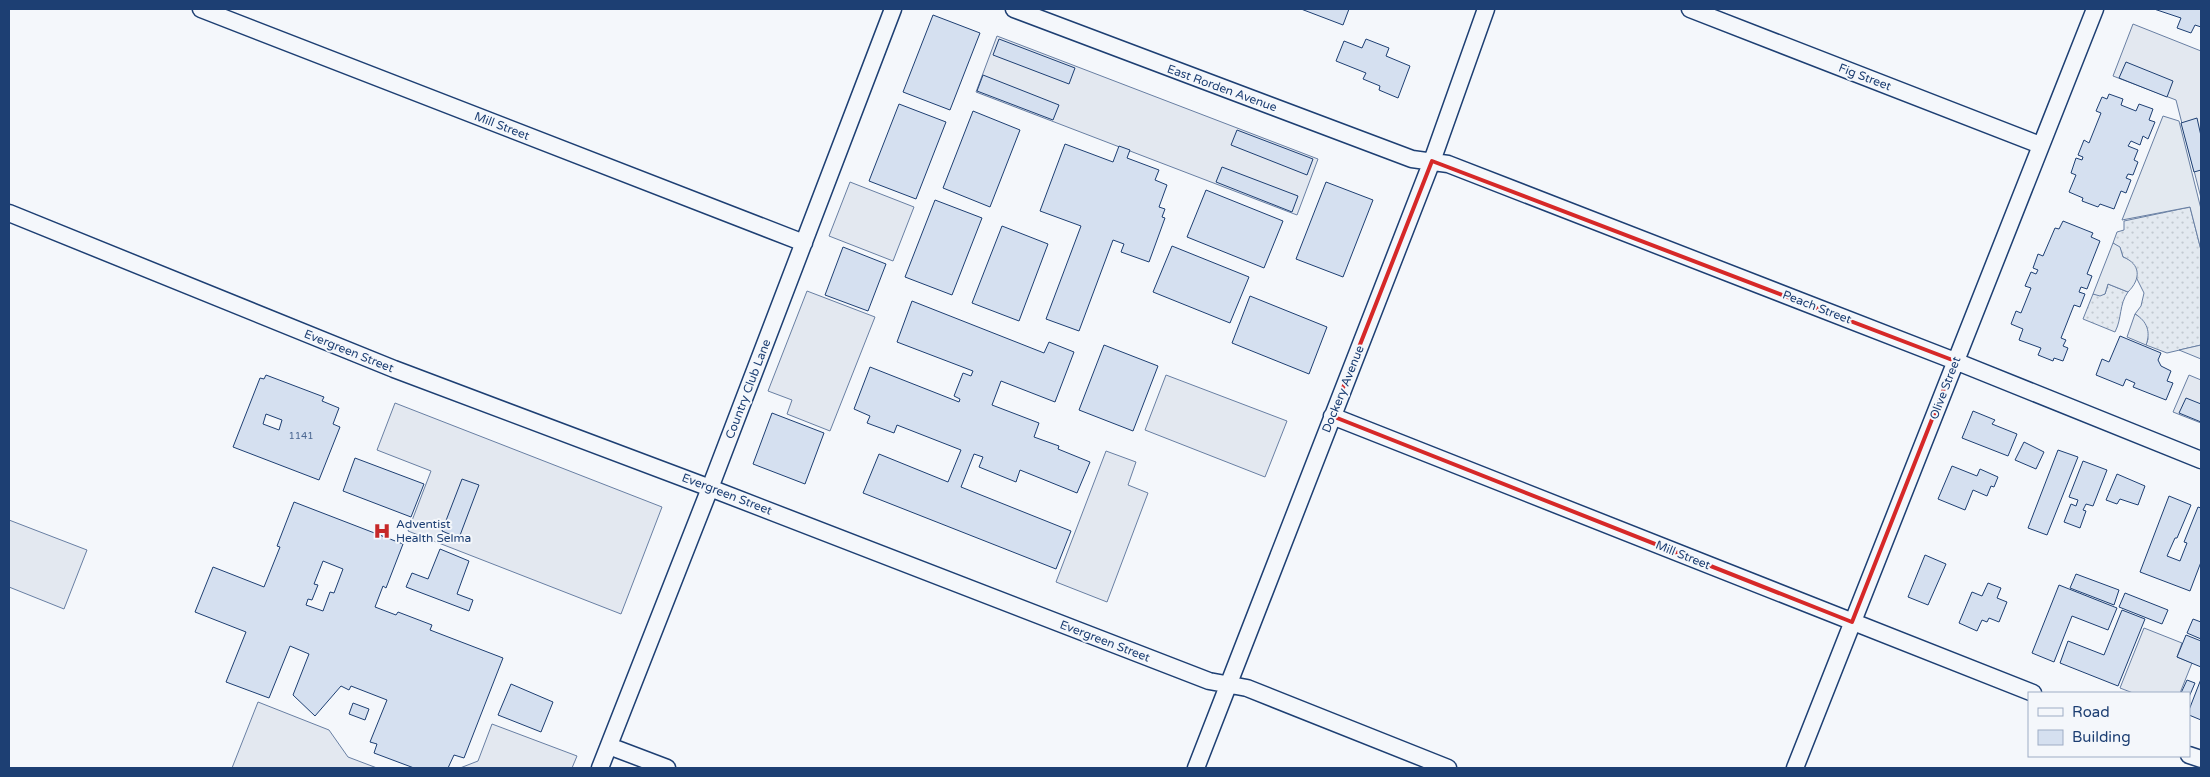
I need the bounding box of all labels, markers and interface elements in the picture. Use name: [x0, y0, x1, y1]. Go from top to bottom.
street label: Fig Street: [1837, 61, 1894, 94]
street label: East Rorden Avenue: [1165, 62, 1279, 114]
street label: Mill Street: [472, 109, 532, 143]
street label: Peach Street: [1781, 287, 1854, 327]
street label: Evergreen Street: [302, 327, 396, 375]
street label: Country Club Lane: [723, 337, 774, 441]
street label: Dockery Avenue: [1319, 343, 1367, 435]
street label: Olive Street: [1927, 354, 1964, 421]
house number: 1141: [288, 430, 314, 442]
street label: Evergreen Street: [680, 470, 774, 518]
place label: Adventist Health Selma: [396, 517, 471, 545]
hospital icon: Adventist Health Selma: [372, 521, 392, 541]
street label: Mill Street: [1654, 538, 1713, 572]
street label: Evergreen Street: [1058, 617, 1152, 665]
legend: [2028, 692, 2190, 757]
text: Road: [2072, 703, 2110, 721]
text: Building: [2072, 728, 2131, 746]

